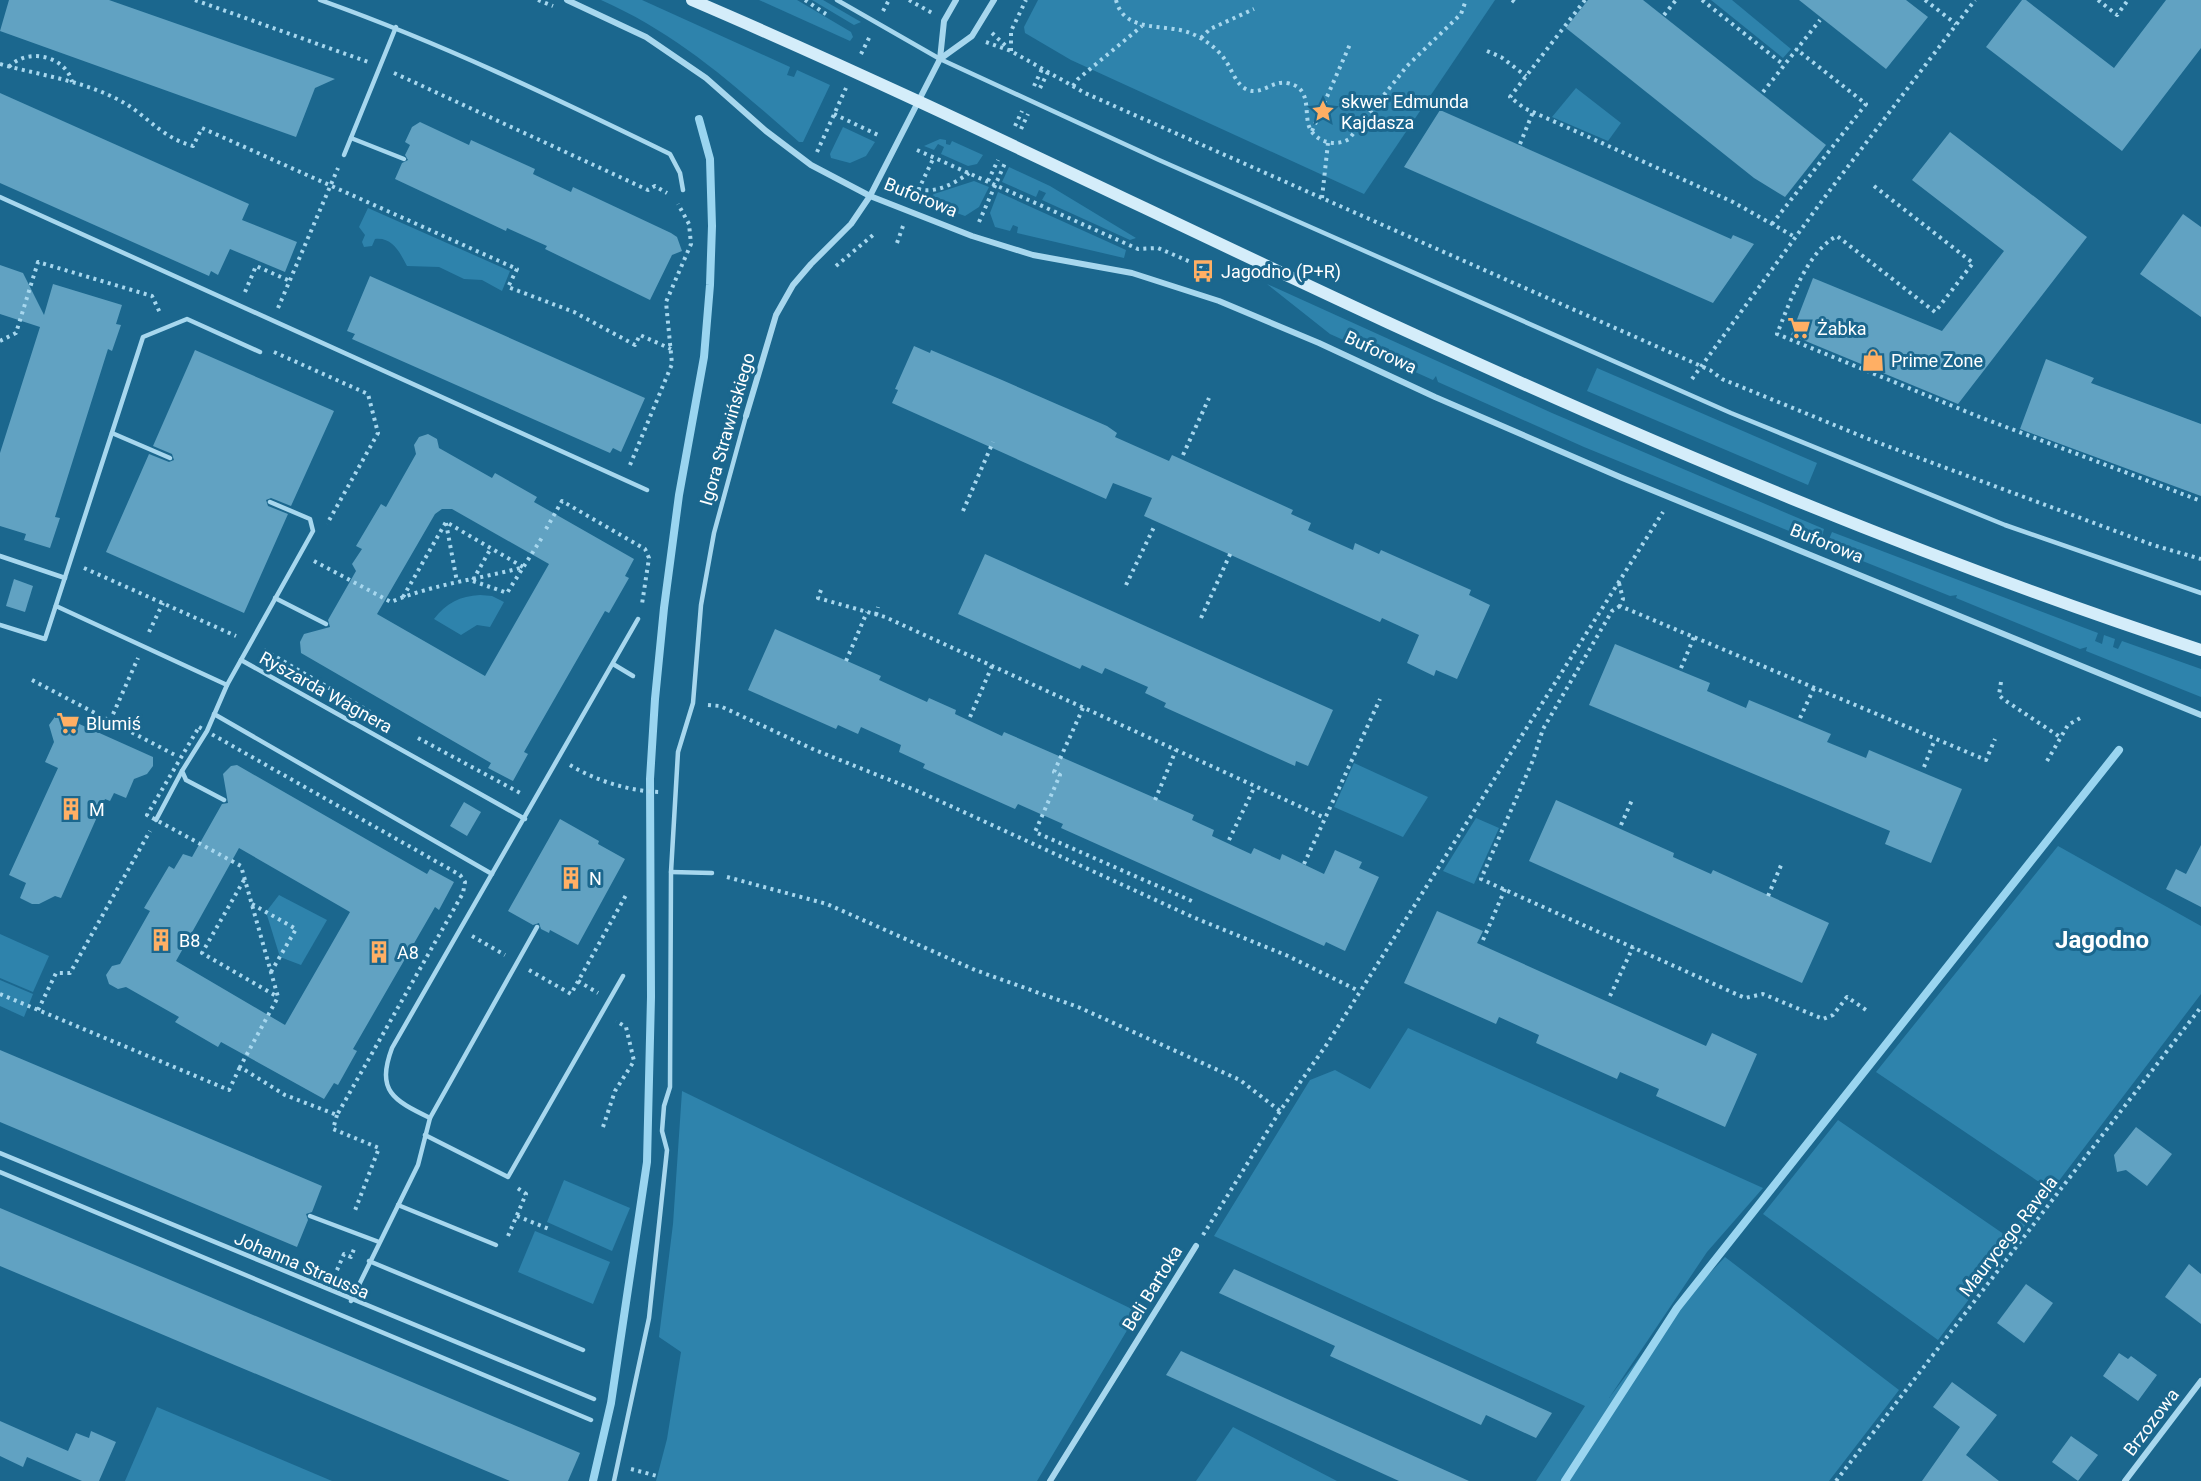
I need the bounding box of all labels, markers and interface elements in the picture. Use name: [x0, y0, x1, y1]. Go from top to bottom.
place label: skwer Edmunda Kajdasza: [1341, 91, 1469, 133]
place icon: skwer Edmunda Kajdasza: [1310, 98, 1336, 124]
street label: Buforowa: [881, 173, 961, 221]
bus stop icon: Jagodno (P+R): [1190, 258, 1216, 284]
place label: Jagodno (P+R): [1221, 261, 1341, 283]
supermarket icon: Żabka: [1786, 315, 1812, 341]
place label: Żabka: [1817, 318, 1867, 339]
street label: Buforowa: [1342, 326, 1420, 378]
shop icon: Prime Zone: [1860, 347, 1886, 373]
street label: Igora Strawińskiego: [695, 350, 759, 508]
place label: Prime Zone: [1891, 350, 1983, 371]
street label: Buforowa: [1787, 519, 1867, 567]
street label: Ryszarda Wagnera: [256, 647, 396, 737]
supermarket icon: Blumiś: [55, 710, 81, 736]
place label: Blumiś: [86, 713, 141, 734]
building icon: M: [58, 796, 84, 822]
place label: M: [89, 799, 105, 820]
building icon: N: [558, 865, 584, 891]
place label: N: [589, 868, 602, 889]
district label: Jagodno: [2055, 926, 2149, 954]
building icon: B8: [148, 927, 174, 953]
place label: B8: [179, 930, 200, 951]
building icon: A8: [366, 939, 392, 965]
place label: A8: [397, 942, 419, 963]
street label: Maurycego Ravela: [1954, 1172, 2062, 1300]
street label: Johanna Straussa: [231, 1227, 373, 1303]
street label: Beli Bartoka: [1118, 1242, 1186, 1334]
street label: Brzozowa: [2119, 1384, 2183, 1460]

